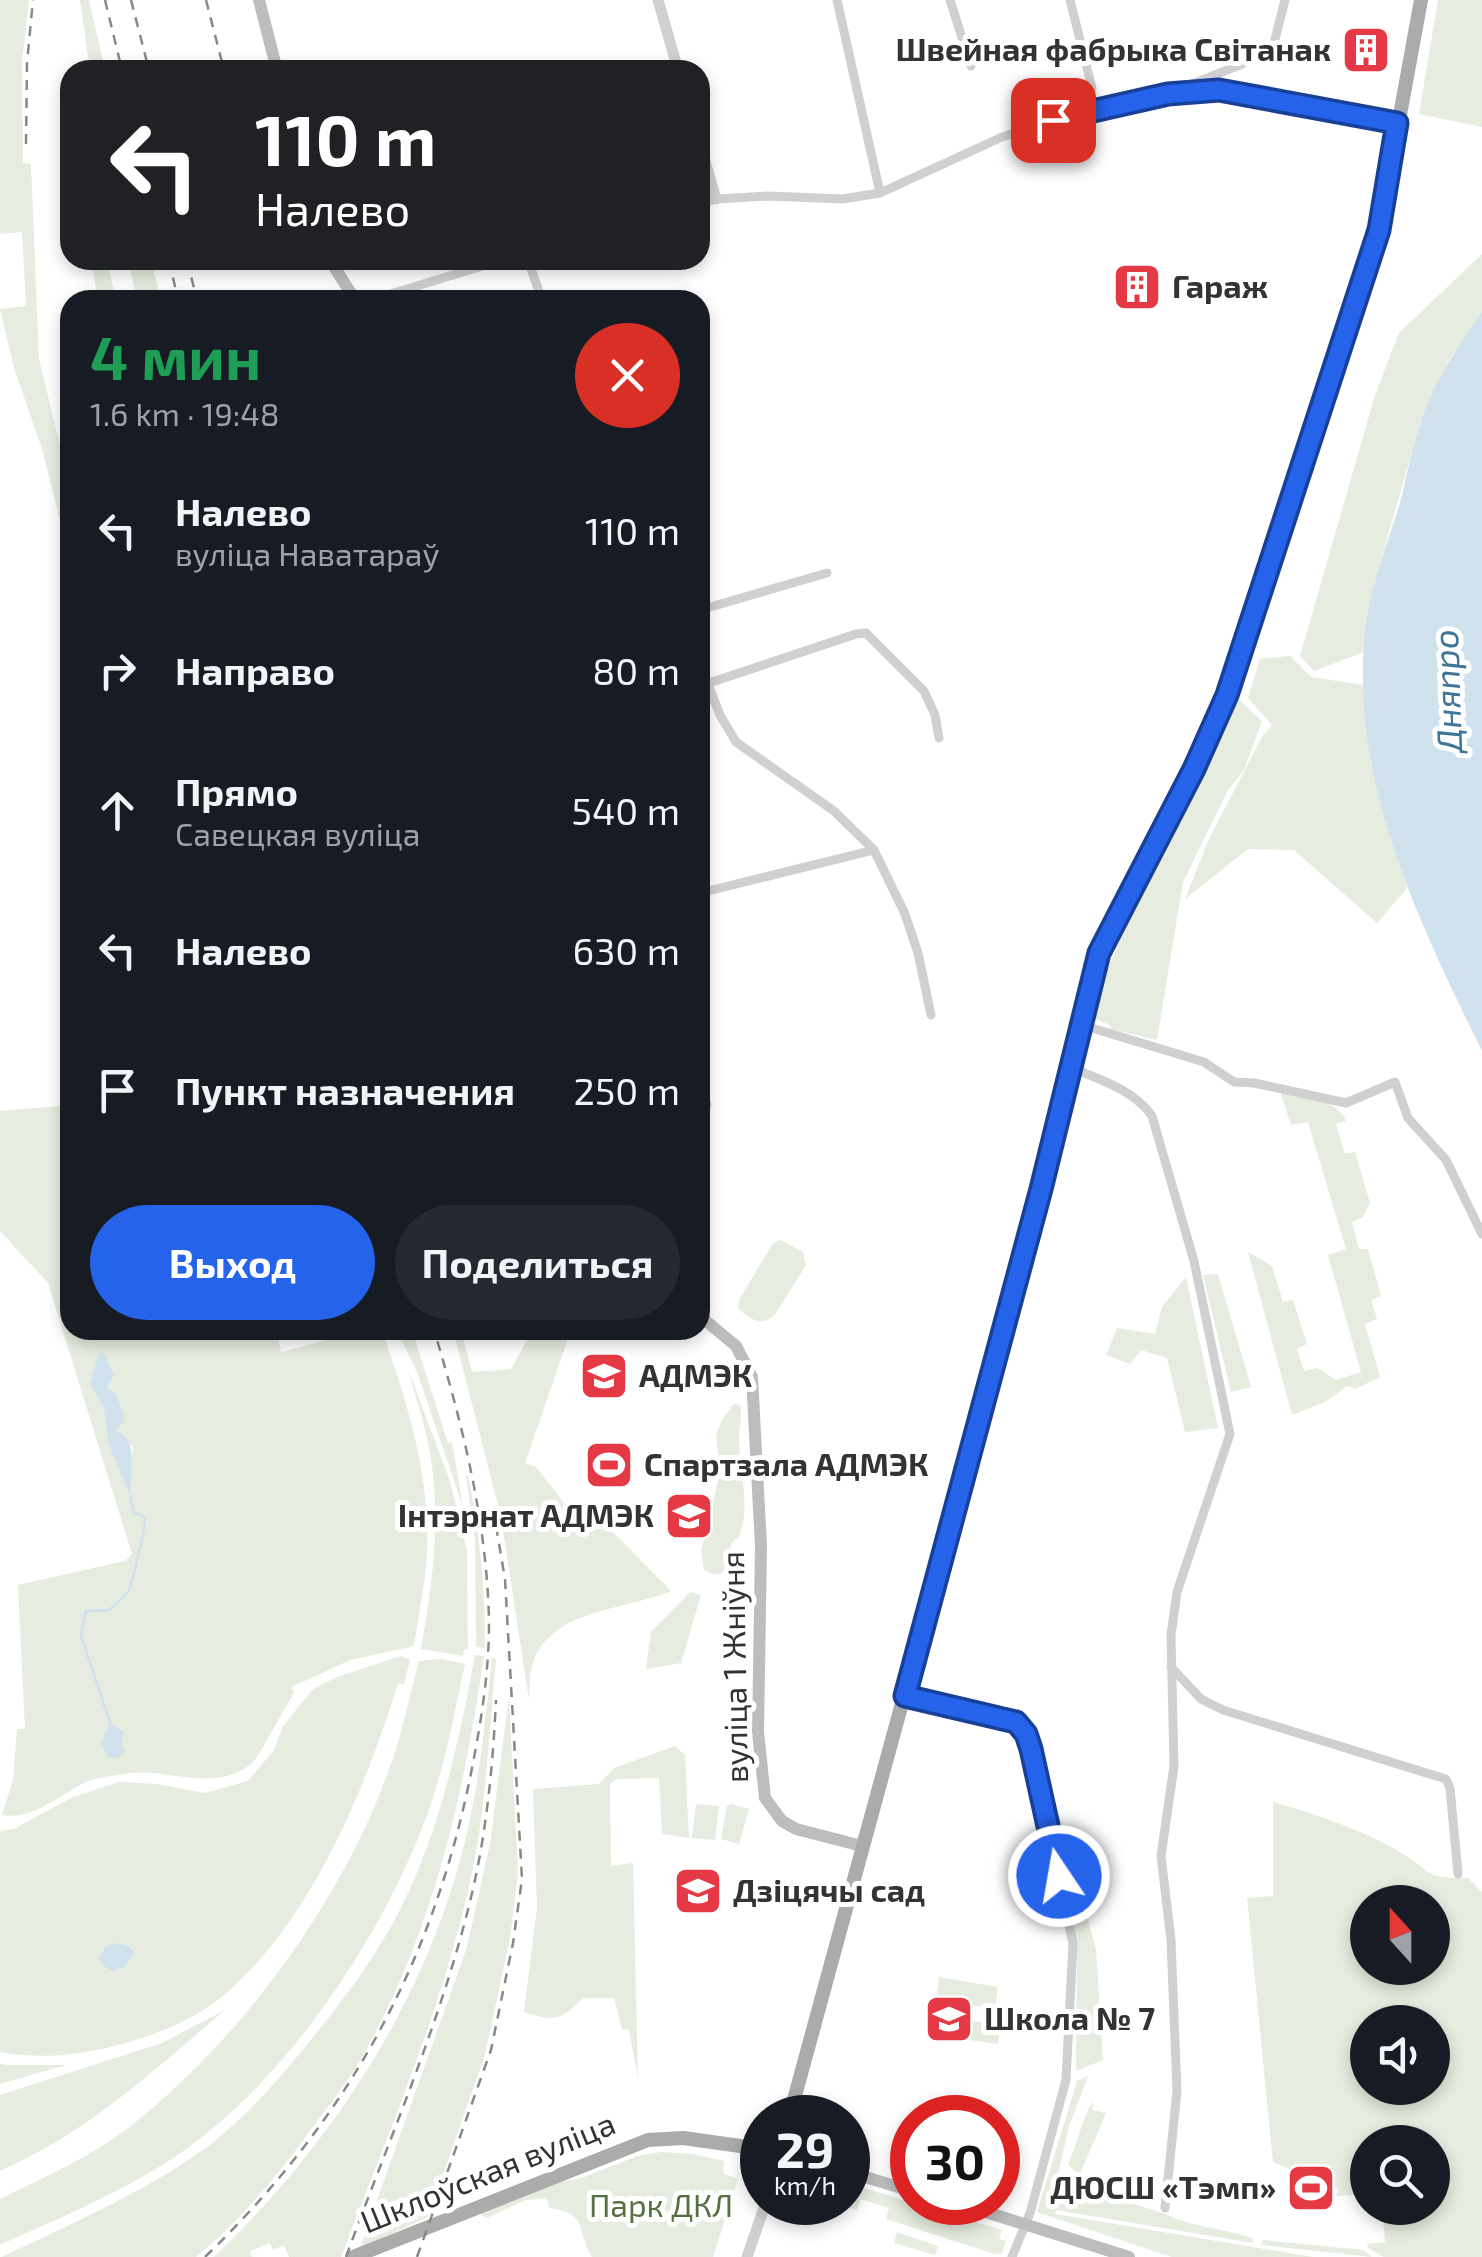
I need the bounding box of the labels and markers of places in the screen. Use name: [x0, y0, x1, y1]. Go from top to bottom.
building icon: Швейная фабрыка Світанак: [1340, 24, 1392, 76]
place label: Швейная фабрыка Світанак: [895, 29, 1331, 67]
pin: [1011, 78, 1096, 163]
building icon: Гараж: [1111, 261, 1163, 313]
place label: Гараж: [1172, 266, 1268, 304]
school or university icon: АДМЭК: [578, 1350, 630, 1402]
place label: АДМЭК: [639, 1355, 752, 1393]
sports icon: Спартзала АДМЭК: [583, 1439, 635, 1491]
place label: Спартзала АДМЭК: [644, 1444, 928, 1482]
school or university icon: Інтэрнат АДМЭК: [663, 1490, 715, 1542]
place label: Інтэрнат АДМЭК: [398, 1495, 654, 1533]
school or university icon: Дзіцячы сад: [672, 1865, 724, 1917]
place label: Дзіцячы сад: [733, 1870, 925, 1908]
school or university icon: Школа № 7: [923, 1993, 975, 2045]
place label: Школа № 7: [984, 1998, 1155, 2036]
sports icon: ДЮСШ «Тэмп»: [1285, 2162, 1337, 2214]
place label: ДЮСШ «Тэмп»: [1050, 2167, 1276, 2205]

